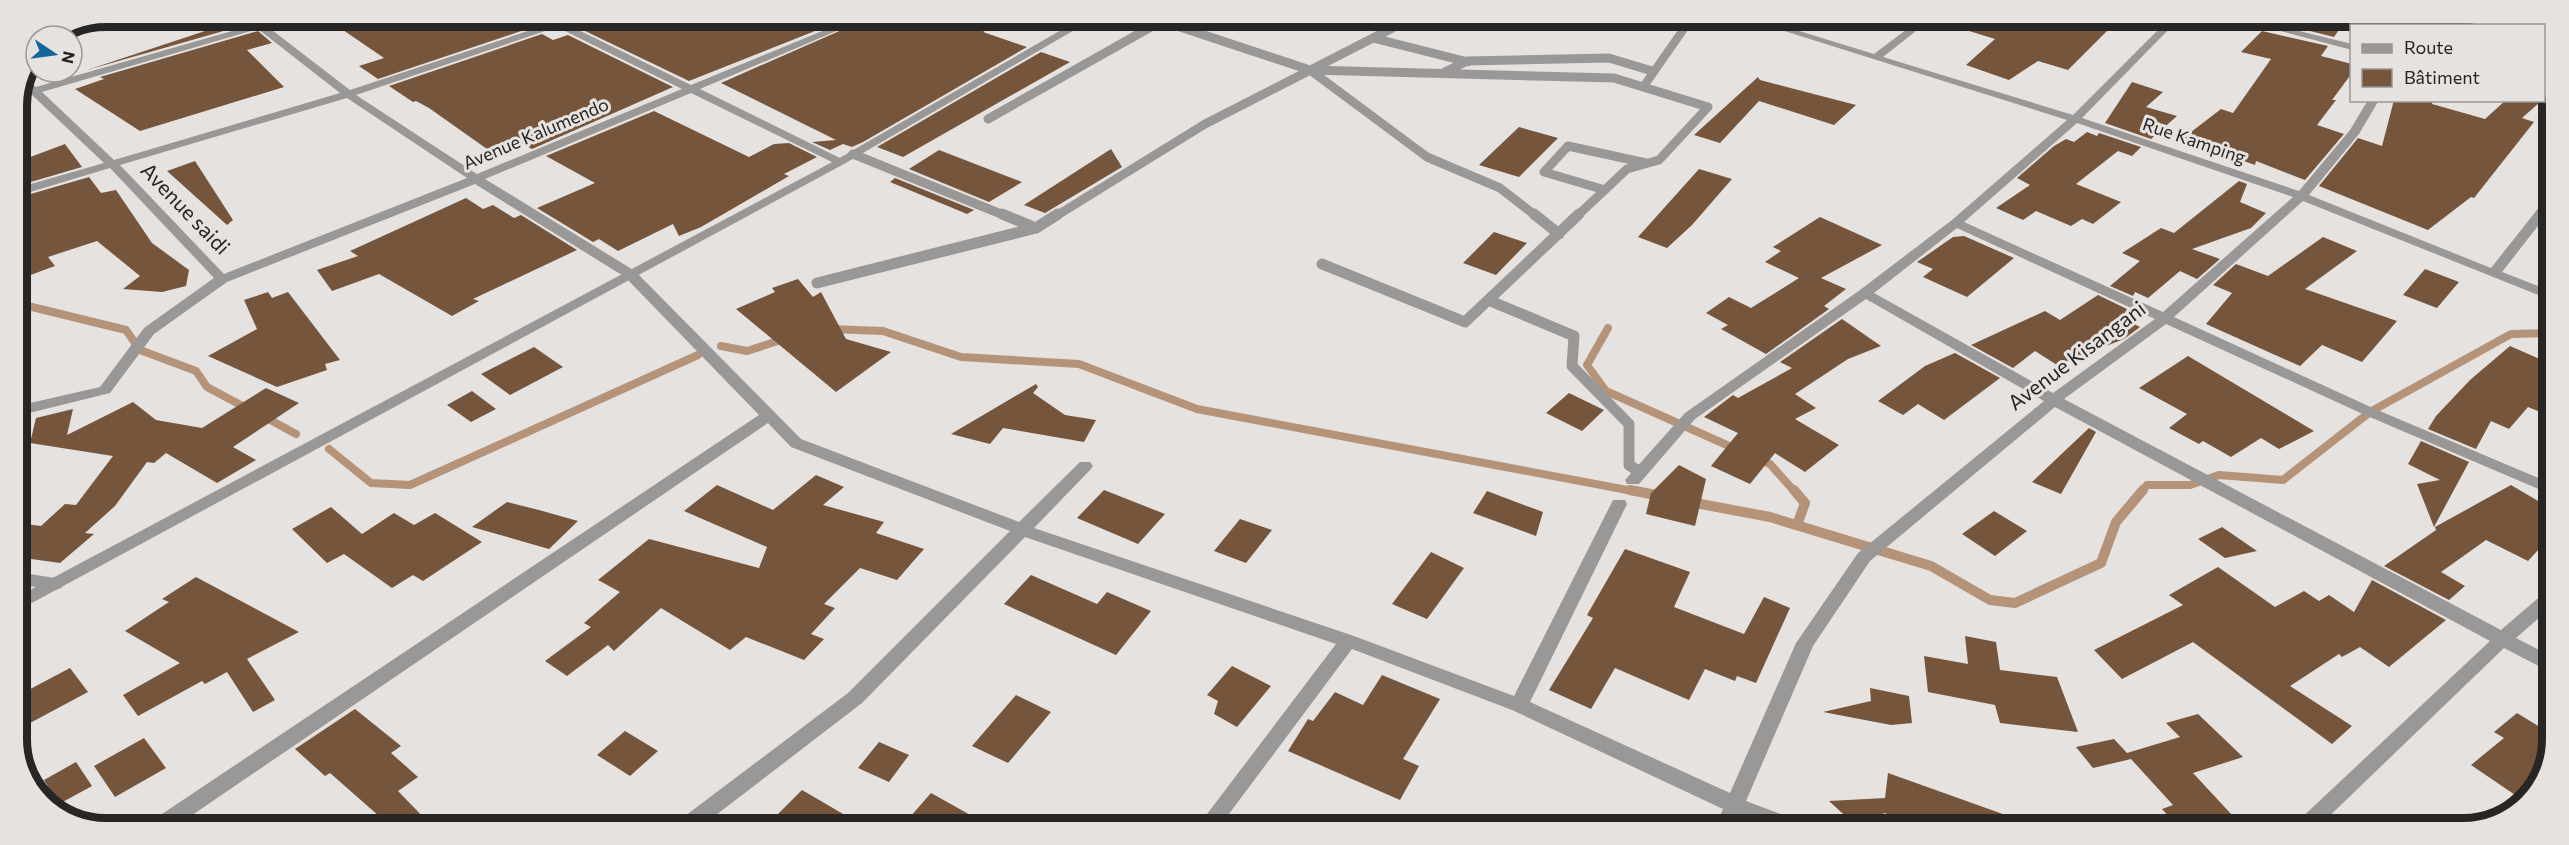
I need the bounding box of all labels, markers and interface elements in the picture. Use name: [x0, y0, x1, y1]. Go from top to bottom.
north arrow: [24, 24, 84, 84]
legend: [2350, 24, 2545, 102]
text: Route: [2404, 36, 2453, 58]
text: N: [58, 50, 80, 65]
text: Bâtiment: [2404, 66, 2480, 88]
street label: Avenue Kalumendo: [459, 92, 612, 174]
street label: Rue Kamping: [2140, 112, 2249, 168]
street label: Avenue saidi: [136, 157, 236, 259]
street label: Avenue Kisangani: [2002, 295, 2150, 415]

